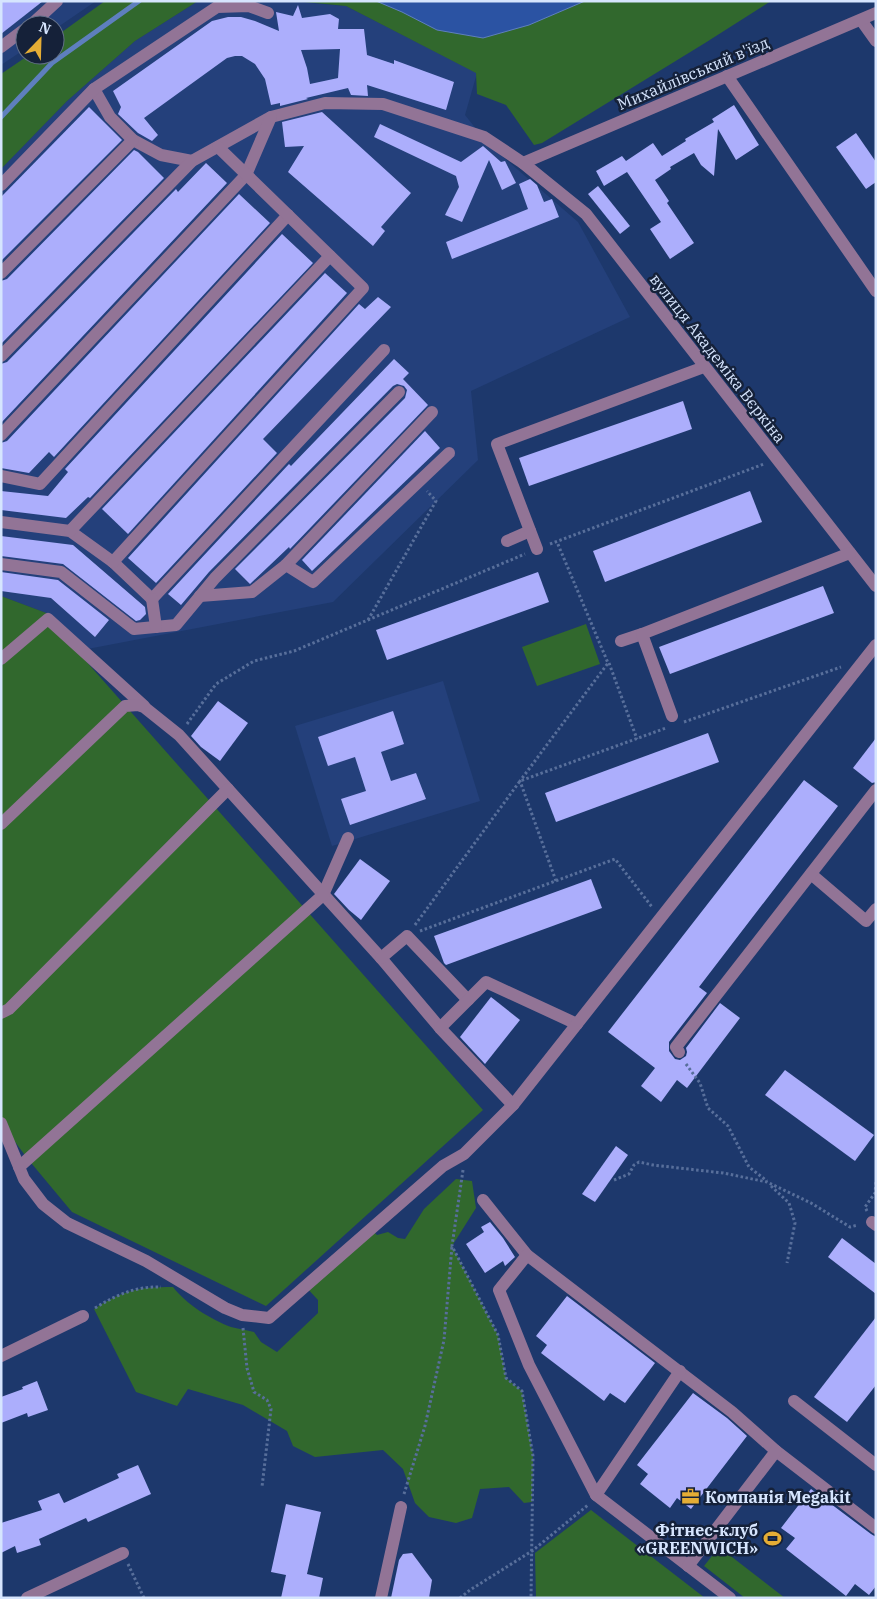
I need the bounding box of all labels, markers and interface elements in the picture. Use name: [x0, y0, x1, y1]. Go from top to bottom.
north arrow: [15, 15, 65, 65]
text: N: [36, 18, 54, 38]
street label: Михайлівський в'їзд: [614, 32, 772, 114]
street label: вулиця Академіка Вєркіна: [646, 269, 790, 447]
office icon: Компанія Megakit: [681, 1487, 701, 1507]
place label: Компанія Megakit: [705, 1487, 850, 1507]
place label: Фітнес-клуб «GREENWICH»: [636, 1520, 758, 1558]
sports icon: Фітнес-клуб «GREENWICH»: [762, 1529, 782, 1549]

